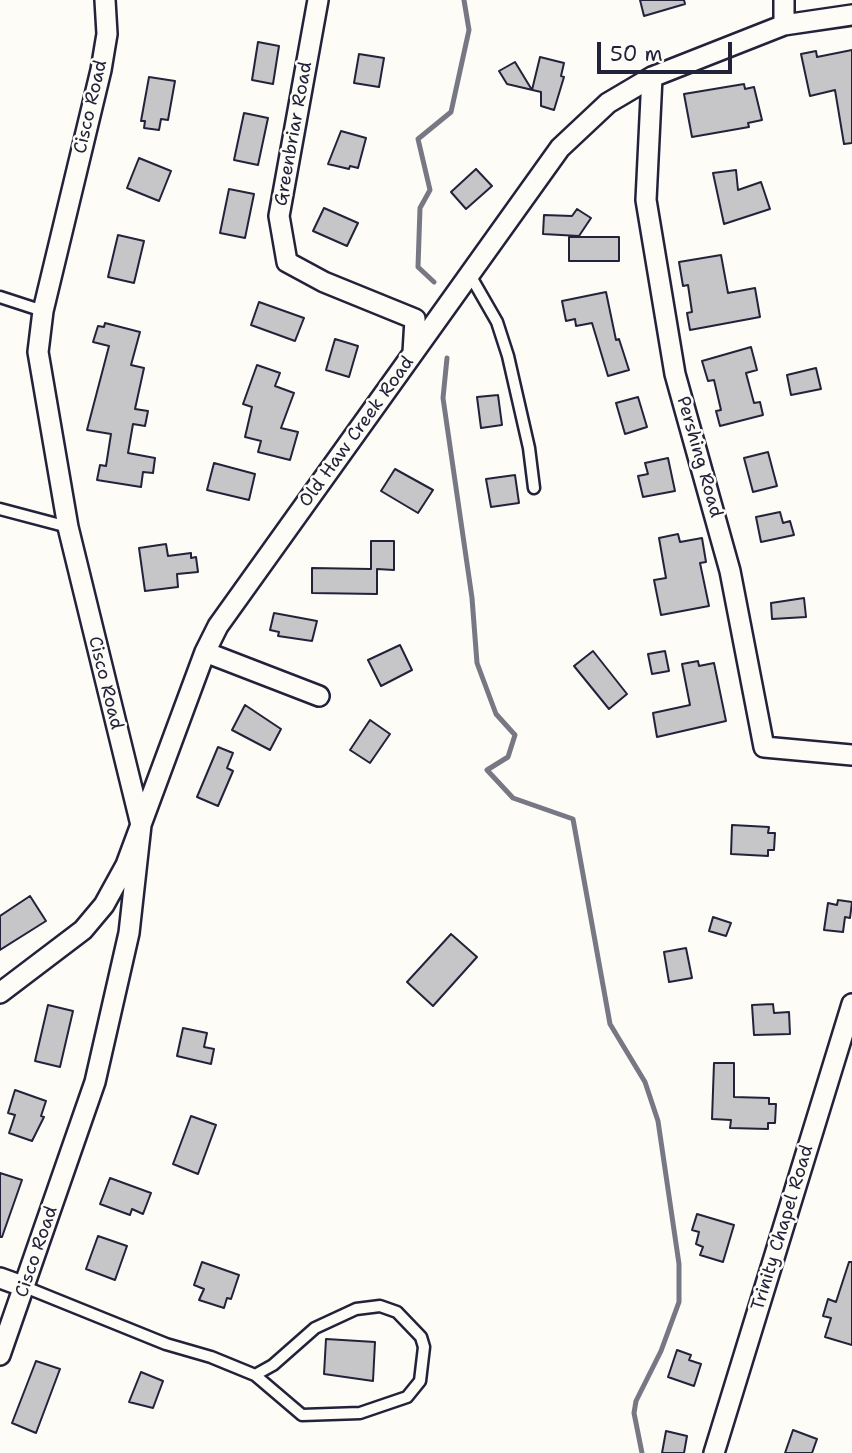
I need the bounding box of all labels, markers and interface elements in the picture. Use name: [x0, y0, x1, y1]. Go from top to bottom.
scale bar: [600, 28, 735, 72]
text: 50 m: [610, 40, 663, 68]
street label: Cisco Road: [70, 58, 112, 156]
street label: Greenbriar Road: [271, 60, 317, 208]
street label: Old Haw Creek Road: [295, 352, 419, 512]
street label: Pershing Road: [671, 394, 727, 520]
street label: Cisco Road: [83, 634, 127, 732]
street label: Trinity Chapel Road: [748, 1143, 818, 1313]
street label: Cisco Road: [11, 1203, 63, 1301]

